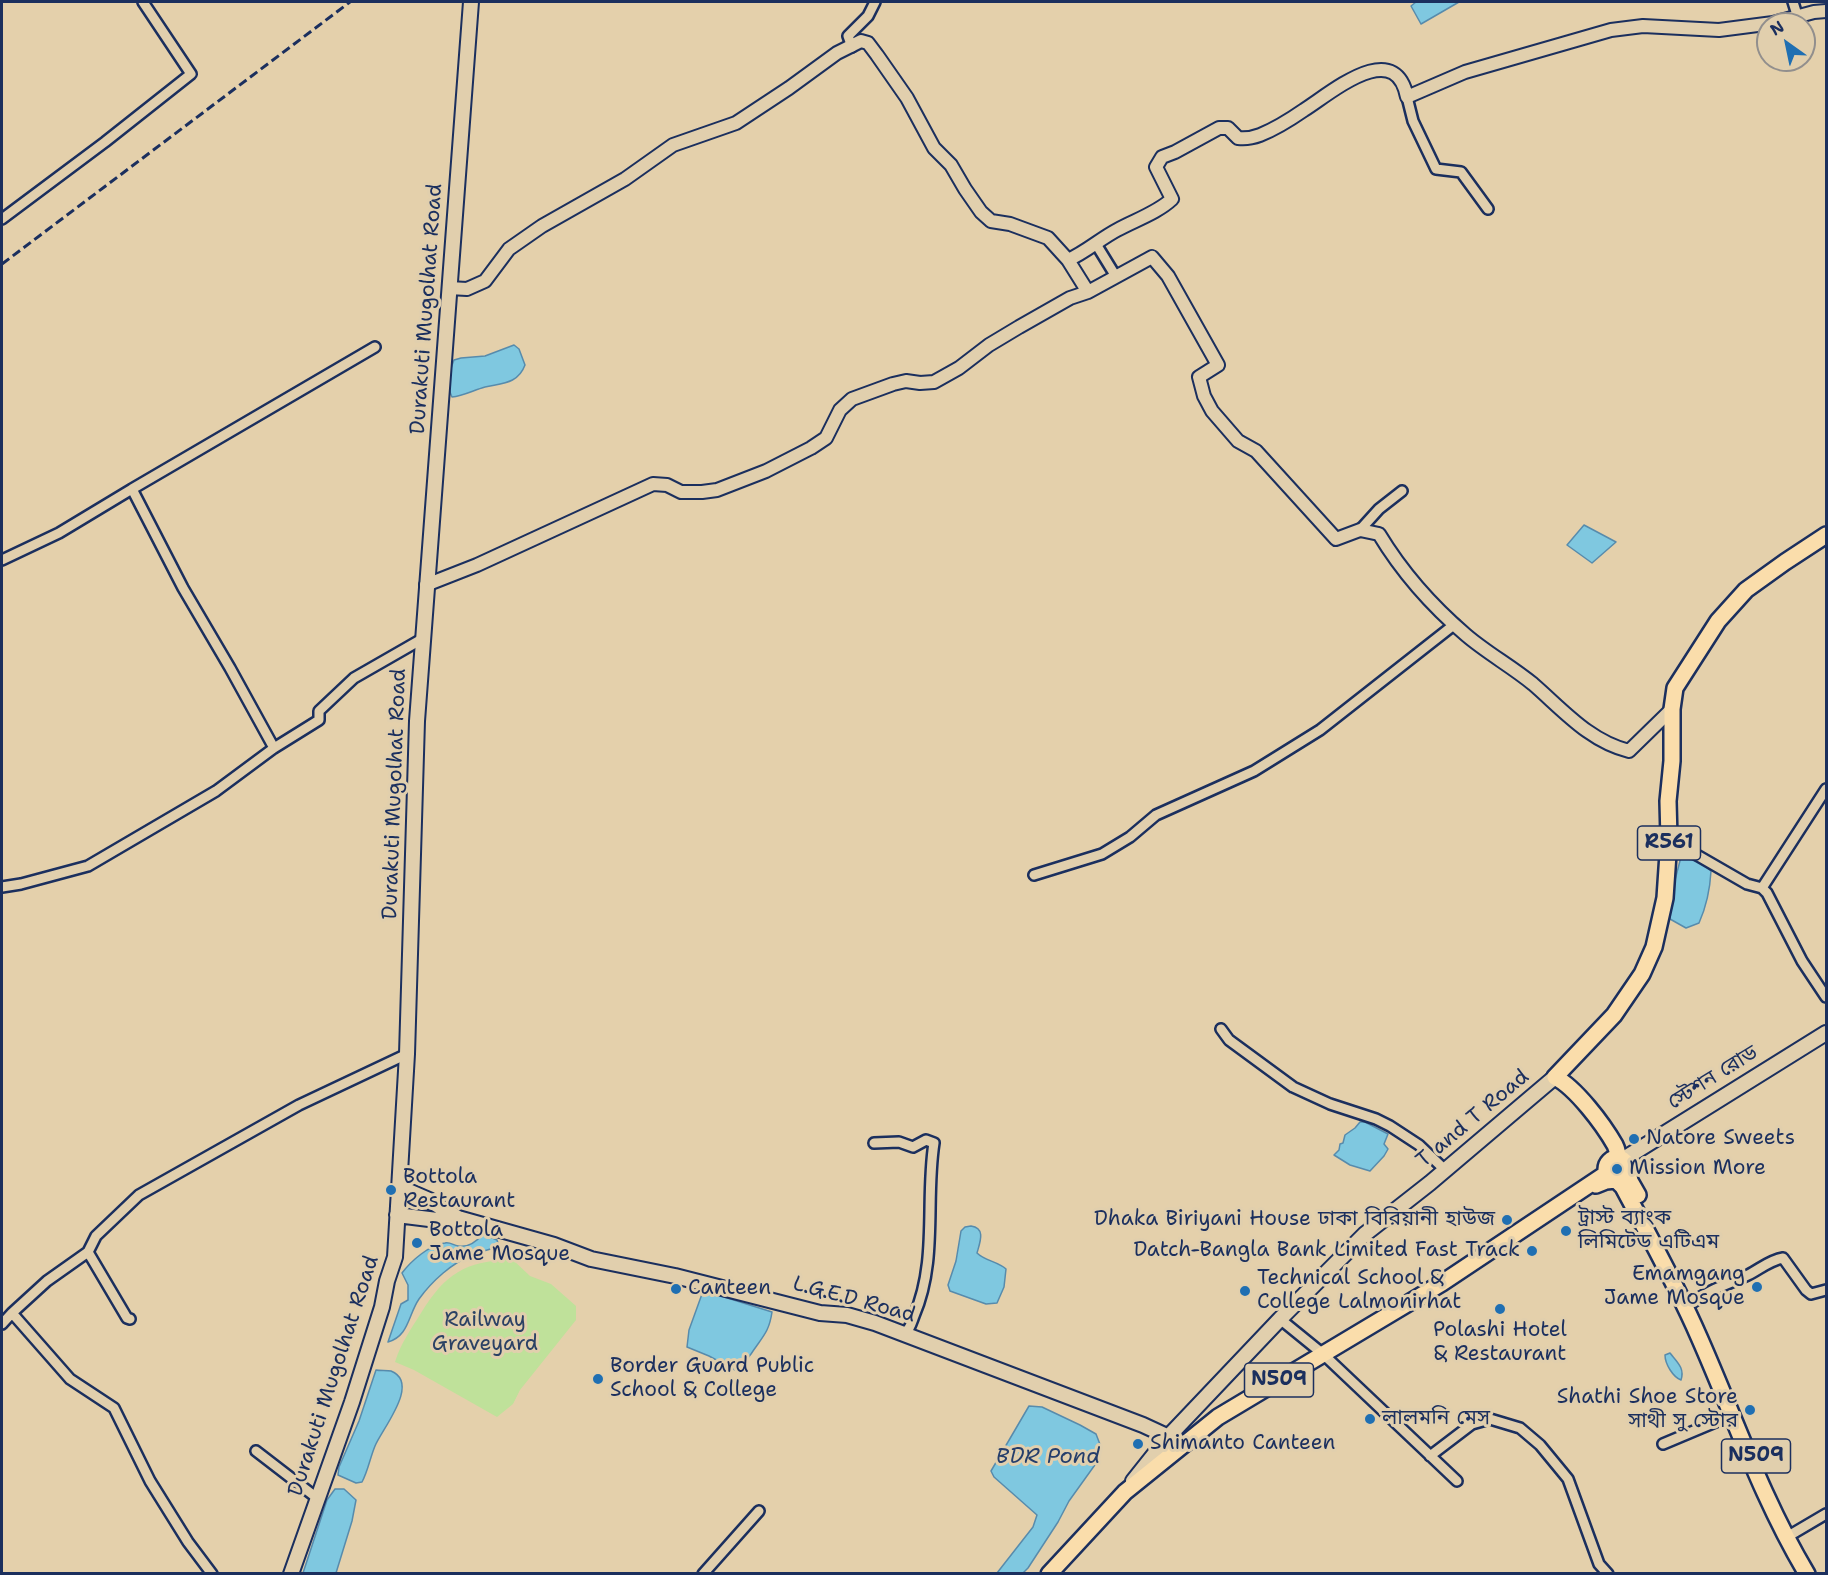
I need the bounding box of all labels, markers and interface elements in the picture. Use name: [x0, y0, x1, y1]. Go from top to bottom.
north arrow: [1756, 12, 1816, 72]
text: N: [1766, 16, 1788, 40]
street label: Durakuti Mugolhat Road: [406, 183, 448, 435]
street label: Durakuti Mugolhat Road: [378, 668, 412, 920]
road number: R561: [1638, 826, 1700, 860]
street label: স্টেশন রোড: [1663, 1040, 1763, 1116]
street label: T and T Road: [1412, 1065, 1534, 1173]
place label: Natore Sweets: [1646, 1126, 1795, 1152]
marker: Natore Sweets: [1627, 1132, 1641, 1146]
place label: Mission More: [1629, 1156, 1766, 1182]
marker: Mission More: [1610, 1162, 1624, 1176]
place label: Bottola Restaurant: [403, 1165, 515, 1215]
marker: Bottola Restaurant: [384, 1183, 398, 1197]
place label: ট্রাস্ট ব্যাংক লিমিটেড এটিএম: [1578, 1206, 1719, 1256]
place label: Dhaka Biriyani House ঢাকা বিরিয়ানী হাউজ: [1094, 1207, 1495, 1233]
marker: Dhaka Biriyani House ঢাকা বিরিয়ানী হাউজ: [1500, 1213, 1514, 1227]
place label: Bottola Jame Mosque: [429, 1218, 570, 1268]
marker: ট্রাস্ট ব্যাংক লিমিটেড এটিএম: [1559, 1224, 1573, 1238]
marker: Bottola Jame Mosque: [410, 1236, 424, 1250]
place label: Datch-Bangla Bank Limited Fast Track: [1133, 1238, 1520, 1264]
marker: Datch-Bangla Bank Limited Fast Track: [1525, 1244, 1539, 1258]
street label: Durakuti Mugolhat Road: [283, 1253, 385, 1499]
place label: Emamgang Jame Mosque: [1604, 1262, 1745, 1312]
place label: Technical School & College Lalmonirhat: [1257, 1266, 1461, 1316]
street label: L.G.E.D Road: [790, 1272, 918, 1328]
place label: Canteen: [688, 1276, 771, 1302]
marker: Emamgang Jame Mosque: [1750, 1280, 1764, 1294]
marker: Canteen: [669, 1282, 683, 1296]
marker: Technical School & College Lalmonirhat: [1238, 1284, 1252, 1298]
marker: Polashi Hotel & Restaurant: [1493, 1302, 1507, 1316]
park label: Railway Graveyard: [432, 1308, 538, 1358]
place label: Polashi Hotel & Restaurant: [1433, 1318, 1567, 1368]
place label: Border Guard Public School & College: [610, 1354, 814, 1404]
road number: N509: [1244, 1363, 1314, 1397]
marker: Border Guard Public School & College: [591, 1372, 605, 1386]
place label: Shathi Shoe Store সাথী সু স্টোর: [1557, 1385, 1738, 1435]
marker: Shathi Shoe Store সাথী সু স্টোর: [1743, 1403, 1757, 1417]
place label: লালমনি মেস: [1382, 1406, 1490, 1432]
marker: লালমনি মেস: [1363, 1412, 1377, 1426]
place label: Shimanto Canteen: [1150, 1431, 1335, 1457]
marker: Shimanto Canteen: [1131, 1437, 1145, 1451]
road number: N509: [1722, 1439, 1790, 1473]
water label: BDR Pond: [996, 1444, 1100, 1470]

